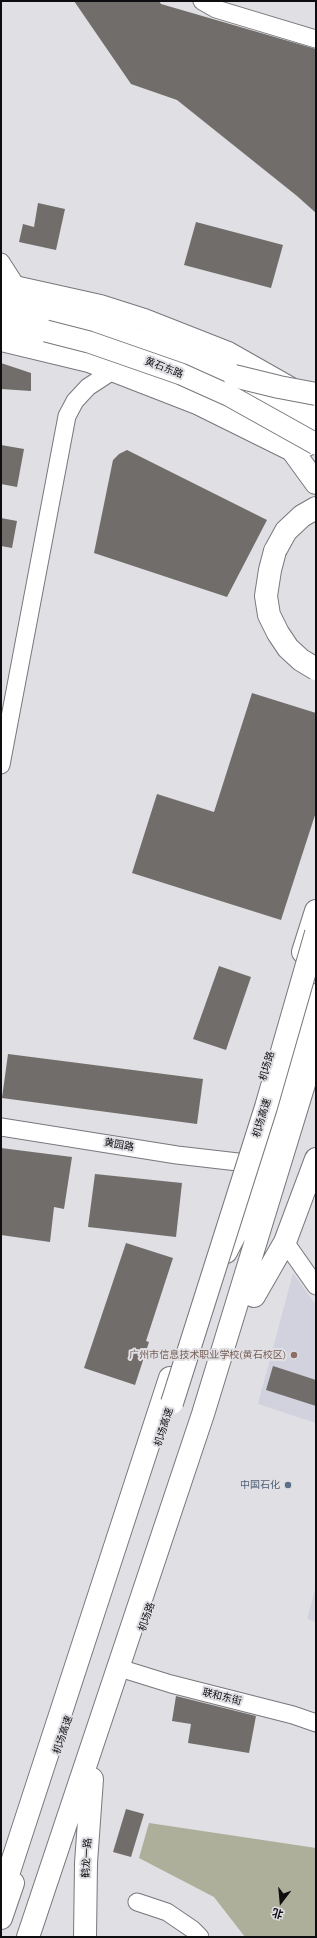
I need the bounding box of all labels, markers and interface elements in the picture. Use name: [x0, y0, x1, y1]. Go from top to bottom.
street label: 黄石东路: [143, 355, 185, 381]
street label: 机场路: [257, 1050, 277, 1082]
street label: 机场高速: [250, 1097, 274, 1139]
street label: 黄园路: [103, 1136, 135, 1154]
place label: 广州市信息技术职业学校(黄石校区): [129, 1349, 286, 1361]
marker: 广州市信息技术职业学校(黄石校区): [289, 1350, 299, 1360]
street label: 机场高速: [152, 1406, 176, 1448]
place label: 中国石化: [240, 1479, 280, 1491]
marker: 中国石化: [283, 1480, 293, 1490]
street label: 机场路: [136, 1601, 158, 1633]
street label: 联和东街: [201, 1686, 243, 1708]
street label: 机场高速: [51, 1714, 75, 1756]
street label: 鹤龙一路: [80, 1838, 94, 1878]
north arrow: [261, 1882, 301, 1922]
text: 北: [270, 1905, 285, 1922]

